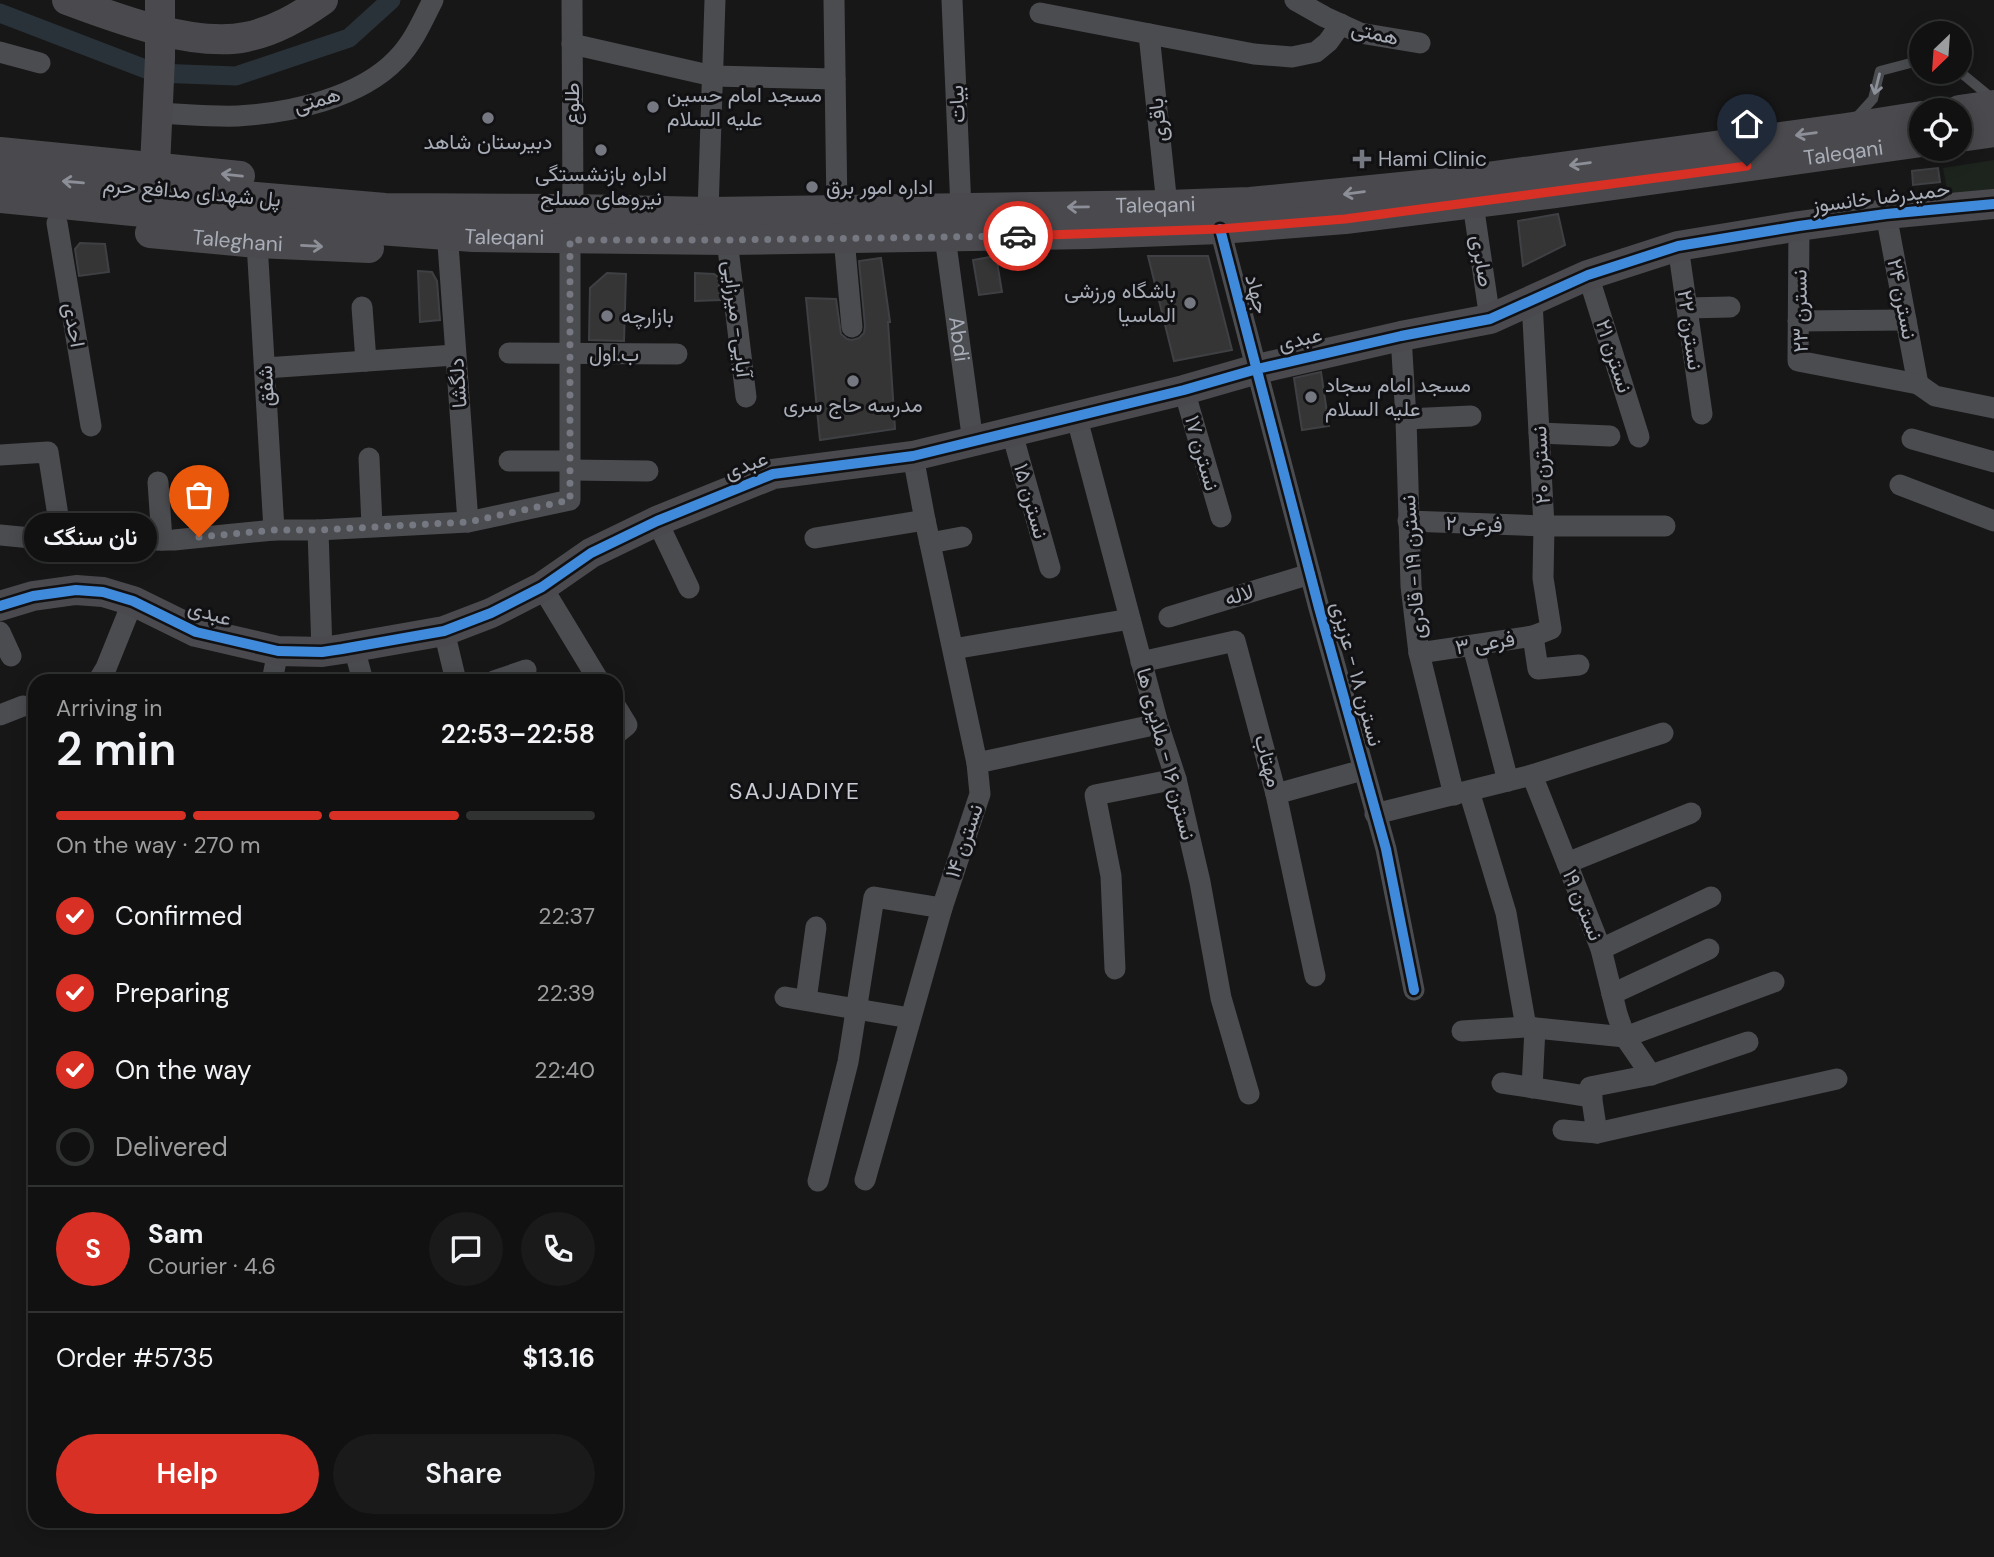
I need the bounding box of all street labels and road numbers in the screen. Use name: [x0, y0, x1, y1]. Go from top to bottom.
street label: همتی: [1349, 14, 1401, 52]
street label: همتی: [290, 80, 344, 120]
street label: طلوع: [558, 83, 586, 125]
street label: بیات: [942, 84, 972, 124]
street label: باقری: [1142, 97, 1174, 143]
street label: Taleqani: [1802, 134, 1885, 172]
street label: پل شهدای مدافع حرم: [102, 170, 282, 214]
street label: حمیدرضا خانسوز: [1809, 175, 1952, 219]
street label: Taleqani: [1115, 190, 1196, 220]
street label: Taleqani: [463, 222, 545, 252]
street label: Taleghani: [191, 223, 283, 258]
street label: صابری: [1464, 233, 1500, 289]
street label: نسترن ۲۴: [1880, 256, 1924, 342]
street label: آبایی- میرزایی: [716, 259, 758, 381]
street label: نسترن ۲۳: [1785, 269, 1815, 353]
street label: جهاد: [1238, 271, 1276, 317]
street label: نسترن ۲۲: [1671, 288, 1709, 372]
street label: احدی: [56, 300, 92, 350]
street label: Abdi: [942, 315, 976, 363]
street label: نسترن ۲۱: [1589, 316, 1639, 396]
street label: عبدی: [1275, 320, 1325, 358]
street label: ب.اول: [589, 340, 639, 368]
street label: دلگشا: [442, 357, 474, 409]
street label: شفق: [251, 365, 281, 407]
street label: نسترن ۱۷: [1178, 412, 1226, 494]
street label: نسترن ۲۰: [1525, 425, 1557, 505]
street label: عبدی: [720, 444, 772, 486]
street label: نسترن ۱۵: [1007, 460, 1055, 542]
street label: نسترن ۱۹ - قادری: [1394, 494, 1432, 640]
street label: فرعی ۲: [1445, 509, 1503, 539]
street label: لاله: [1221, 577, 1257, 613]
street label: عبدی: [185, 593, 235, 633]
street label: نسترن ۱۸ - عزیزی: [1324, 599, 1390, 749]
street label: فرعی ۳: [1453, 624, 1517, 662]
street label: نسترن ۱۶ - ملایری ها: [1130, 665, 1202, 843]
street label: مهتاب: [1248, 732, 1288, 790]
street label: نسترن ۱۴: [938, 800, 990, 882]
street label: نسترن ۱۹: [1556, 865, 1610, 945]

